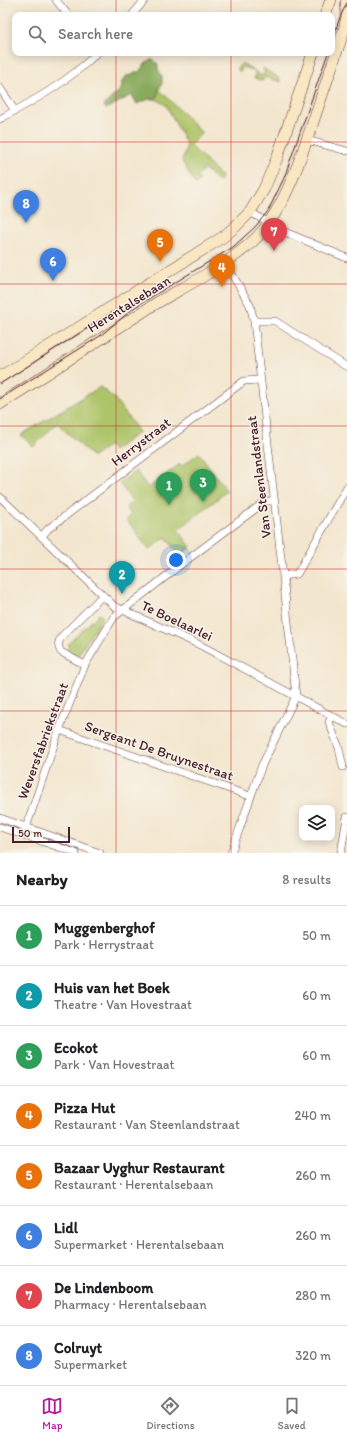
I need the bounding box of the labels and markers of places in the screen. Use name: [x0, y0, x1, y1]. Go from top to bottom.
pin: 8: [13, 190, 39, 223]
pin: 7: [261, 218, 287, 251]
pin: 5: [147, 229, 173, 262]
pin: 6: [40, 248, 66, 281]
pin: 4: [209, 254, 235, 287]
pin: 3: [190, 469, 216, 502]
pin: 1: [156, 472, 182, 505]
pin: 2: [109, 561, 135, 594]

